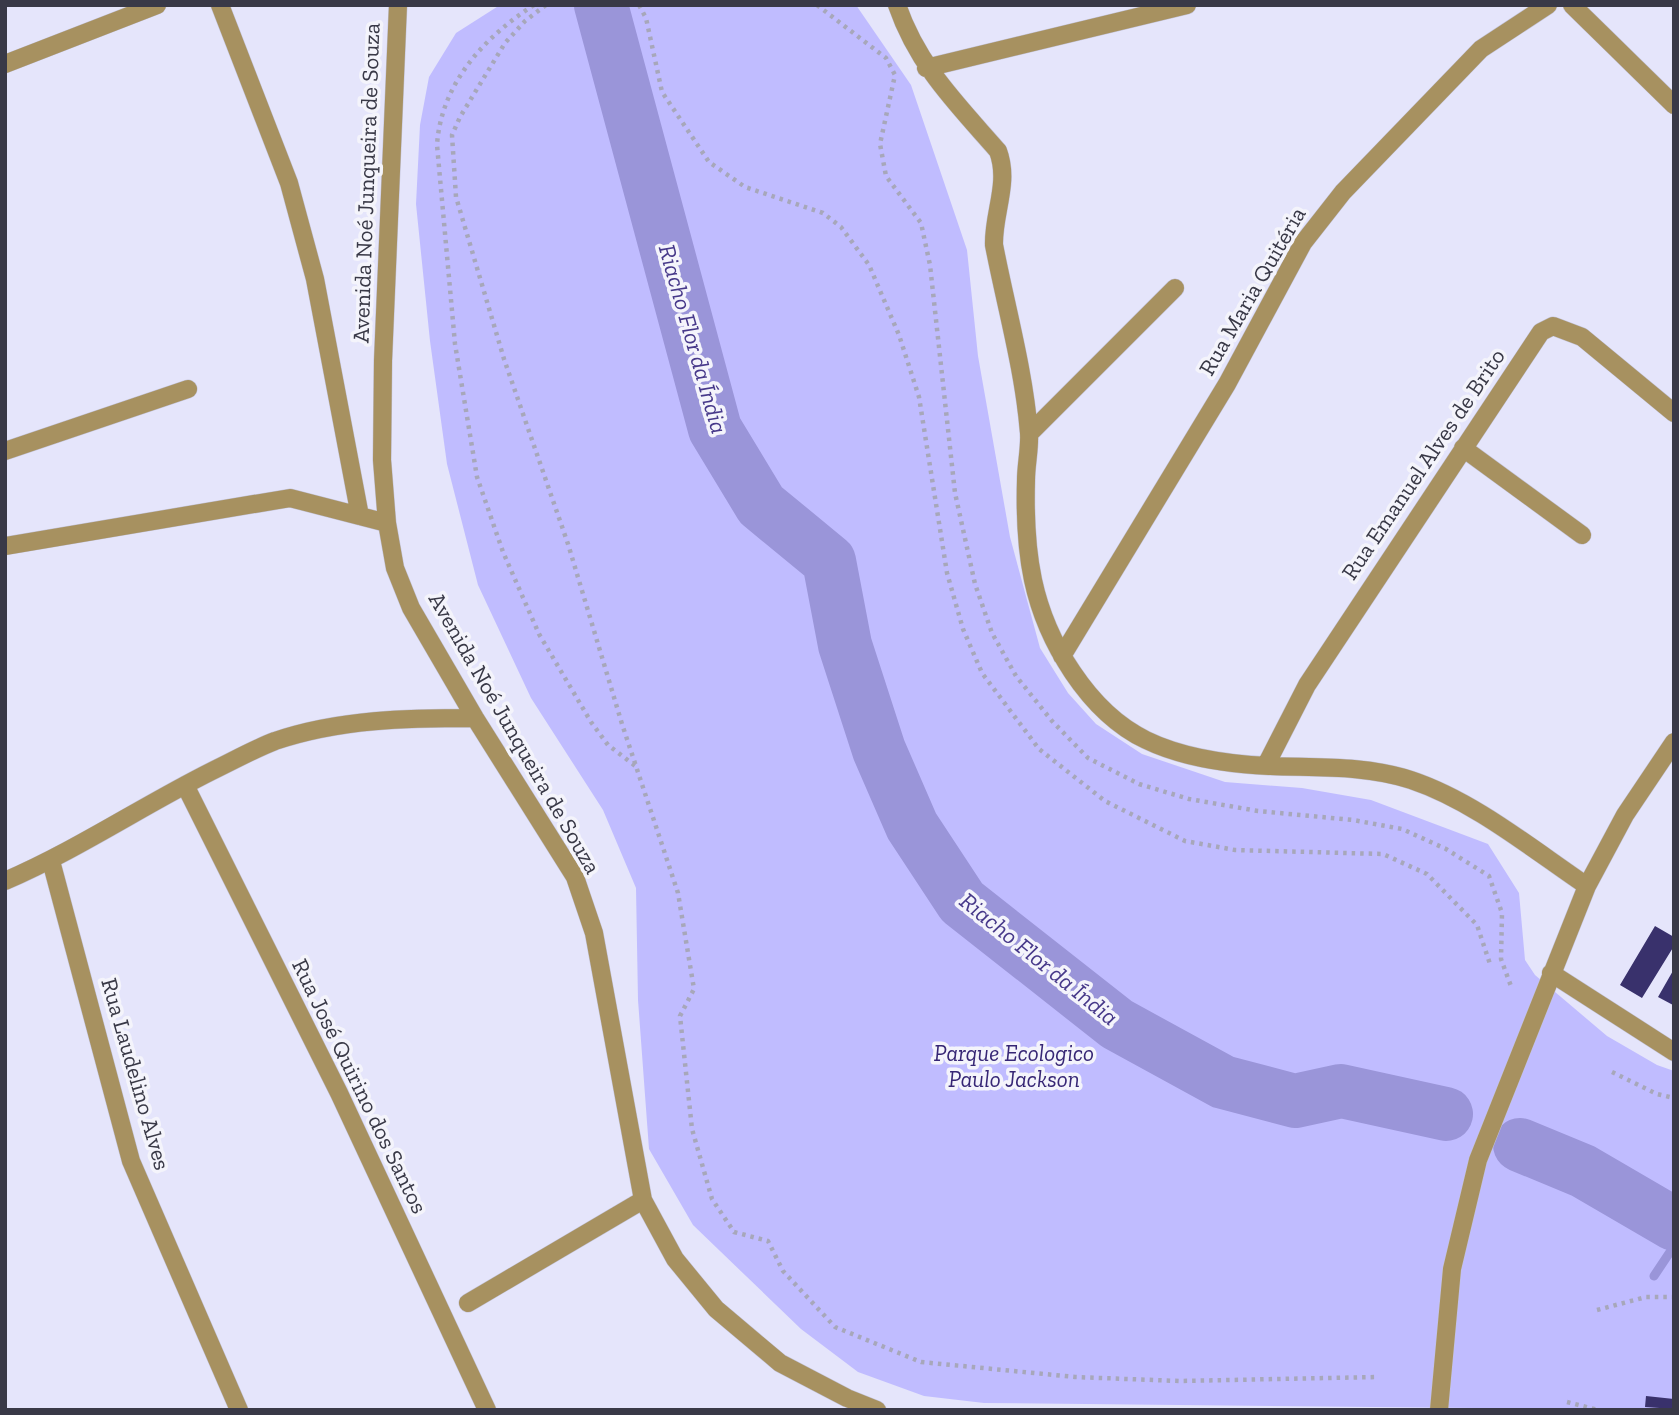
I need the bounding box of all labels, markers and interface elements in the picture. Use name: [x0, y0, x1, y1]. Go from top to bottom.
street label: Avenida Noé Junqueira de Souza: [346, 22, 386, 344]
street label: Rua Maria Quitéria: [1192, 202, 1312, 380]
water label: Riacho Flor da Índia: [653, 241, 734, 437]
street label: Rua Emanuel Alves de Brito: [1335, 343, 1511, 585]
street label: Avenida Noé Junqueira de Souza: [423, 587, 607, 879]
water label: Riacho Flor da Índia: [954, 886, 1124, 1031]
street label: Rua José Quirino dos Santos: [286, 954, 434, 1218]
street label: Rua Laudelino Alves: [95, 975, 177, 1173]
park label: Parque Ecologico Paulo Jackson: [934, 1039, 1094, 1093]

